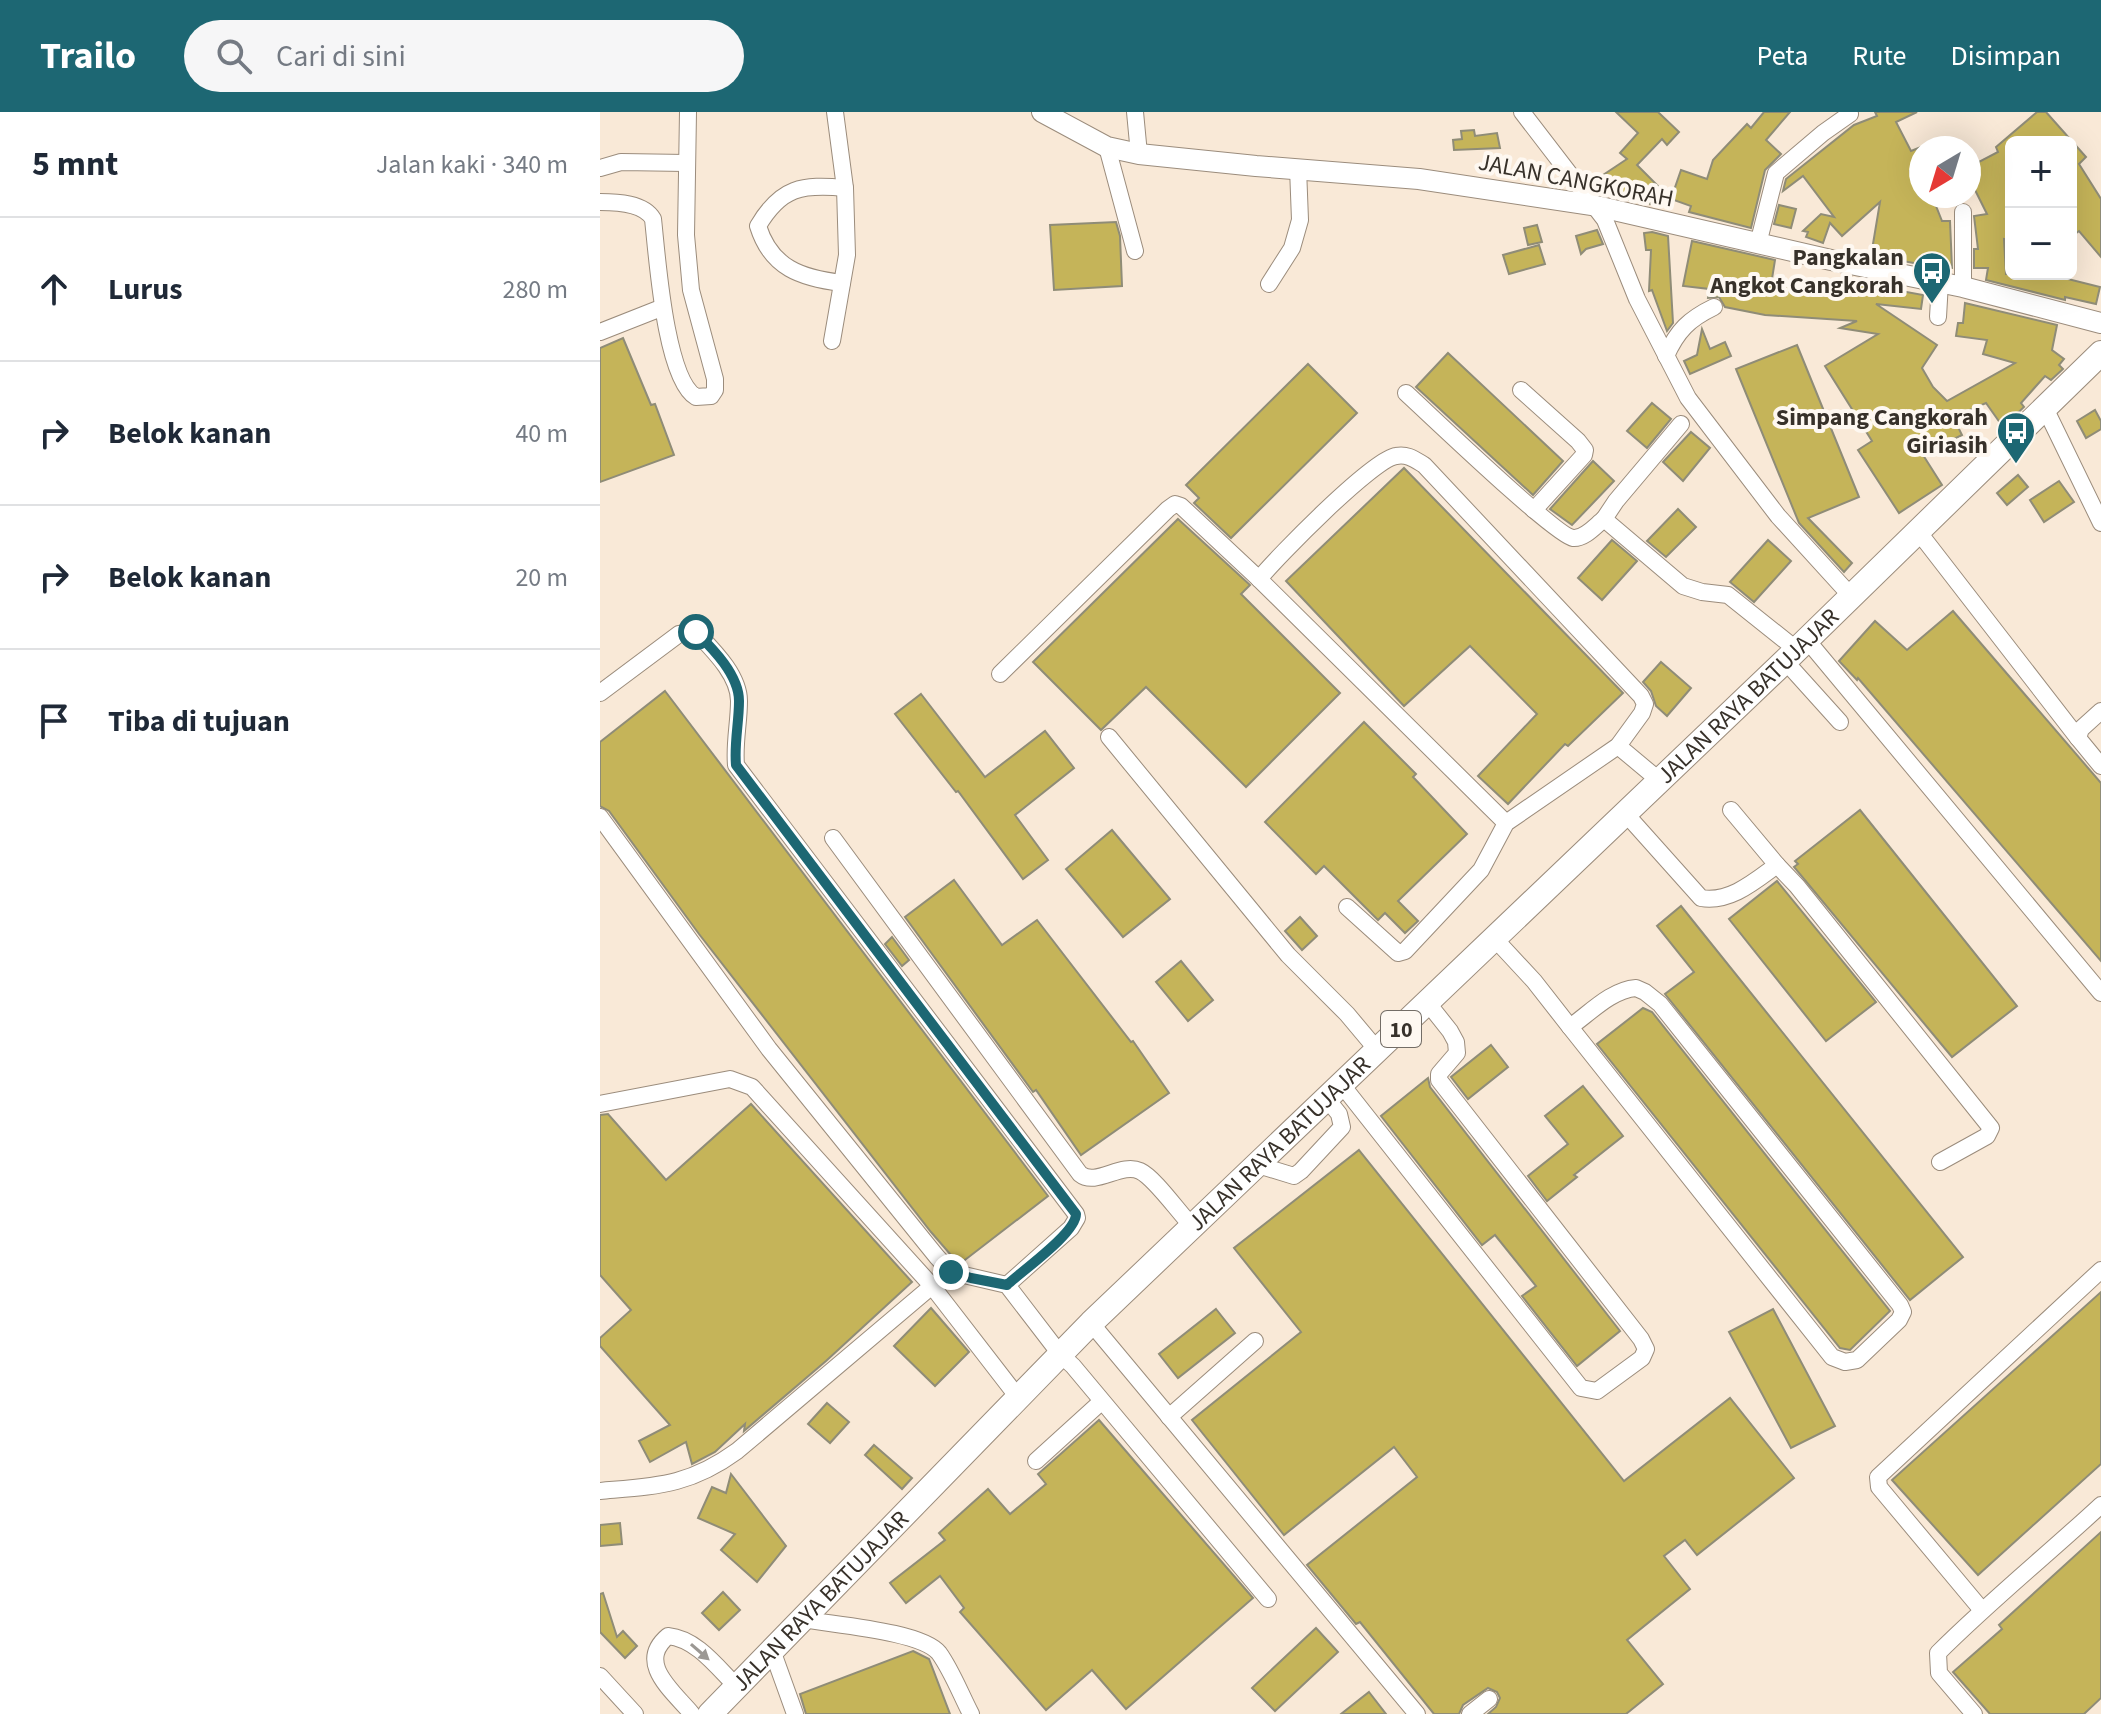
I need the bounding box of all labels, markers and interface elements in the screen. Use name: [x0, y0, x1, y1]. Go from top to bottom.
search box: [184, 20, 744, 92]
text: Trailo: [40, 29, 136, 83]
icon: search: [212, 34, 256, 78]
text: Cari di sini: [276, 35, 406, 78]
text: Peta: [1757, 36, 1808, 76]
text: Rute: [1852, 36, 1906, 76]
text: Disimpan: [1950, 36, 2061, 76]
north arrow: [1909, 136, 1981, 208]
map controls: [2005, 136, 2077, 280]
button: +: [2005, 136, 2077, 208]
text: 5 mnt: [32, 140, 118, 189]
street label: JALAN CANGKORAH: [1475, 144, 1677, 217]
text: Jalan kaki · 340 m: [376, 146, 568, 183]
button: −: [2005, 208, 2077, 280]
place label: Pangkalan Angkot Cangkorah: [1709, 240, 1904, 303]
bus stop icon: Pangkalan Angkot Cangkorah: [1911, 250, 1953, 305]
icon: ahead: [32, 267, 76, 311]
text: Lurus: [108, 268, 183, 311]
text: 280 m: [502, 271, 568, 308]
place label: Simpang Cangkorah Giriasih: [1776, 400, 1988, 463]
bus stop icon: Simpang Cangkorah Giriasih: [1995, 410, 2037, 465]
icon: right: [32, 411, 76, 455]
text: Belok kanan: [108, 412, 271, 455]
text: 40 m: [515, 415, 568, 452]
icon: right: [32, 555, 76, 599]
text: Belok kanan: [108, 556, 271, 599]
text: 20 m: [515, 559, 568, 596]
street label: JALAN RAYA BATUJAJAR: [1649, 600, 1847, 792]
route start: [678, 614, 714, 650]
icon: arrive: [32, 699, 76, 743]
text: Tiba di tujuan: [108, 700, 290, 743]
road number: 10: [1381, 1011, 1421, 1047]
street label: JALAN RAYA BATUJAJAR: [1180, 1048, 1379, 1240]
route end: [933, 1254, 969, 1290]
street label: JALAN RAYA BATUJAJAR: [724, 1503, 917, 1700]
one-way arrow: [690, 1643, 710, 1660]

